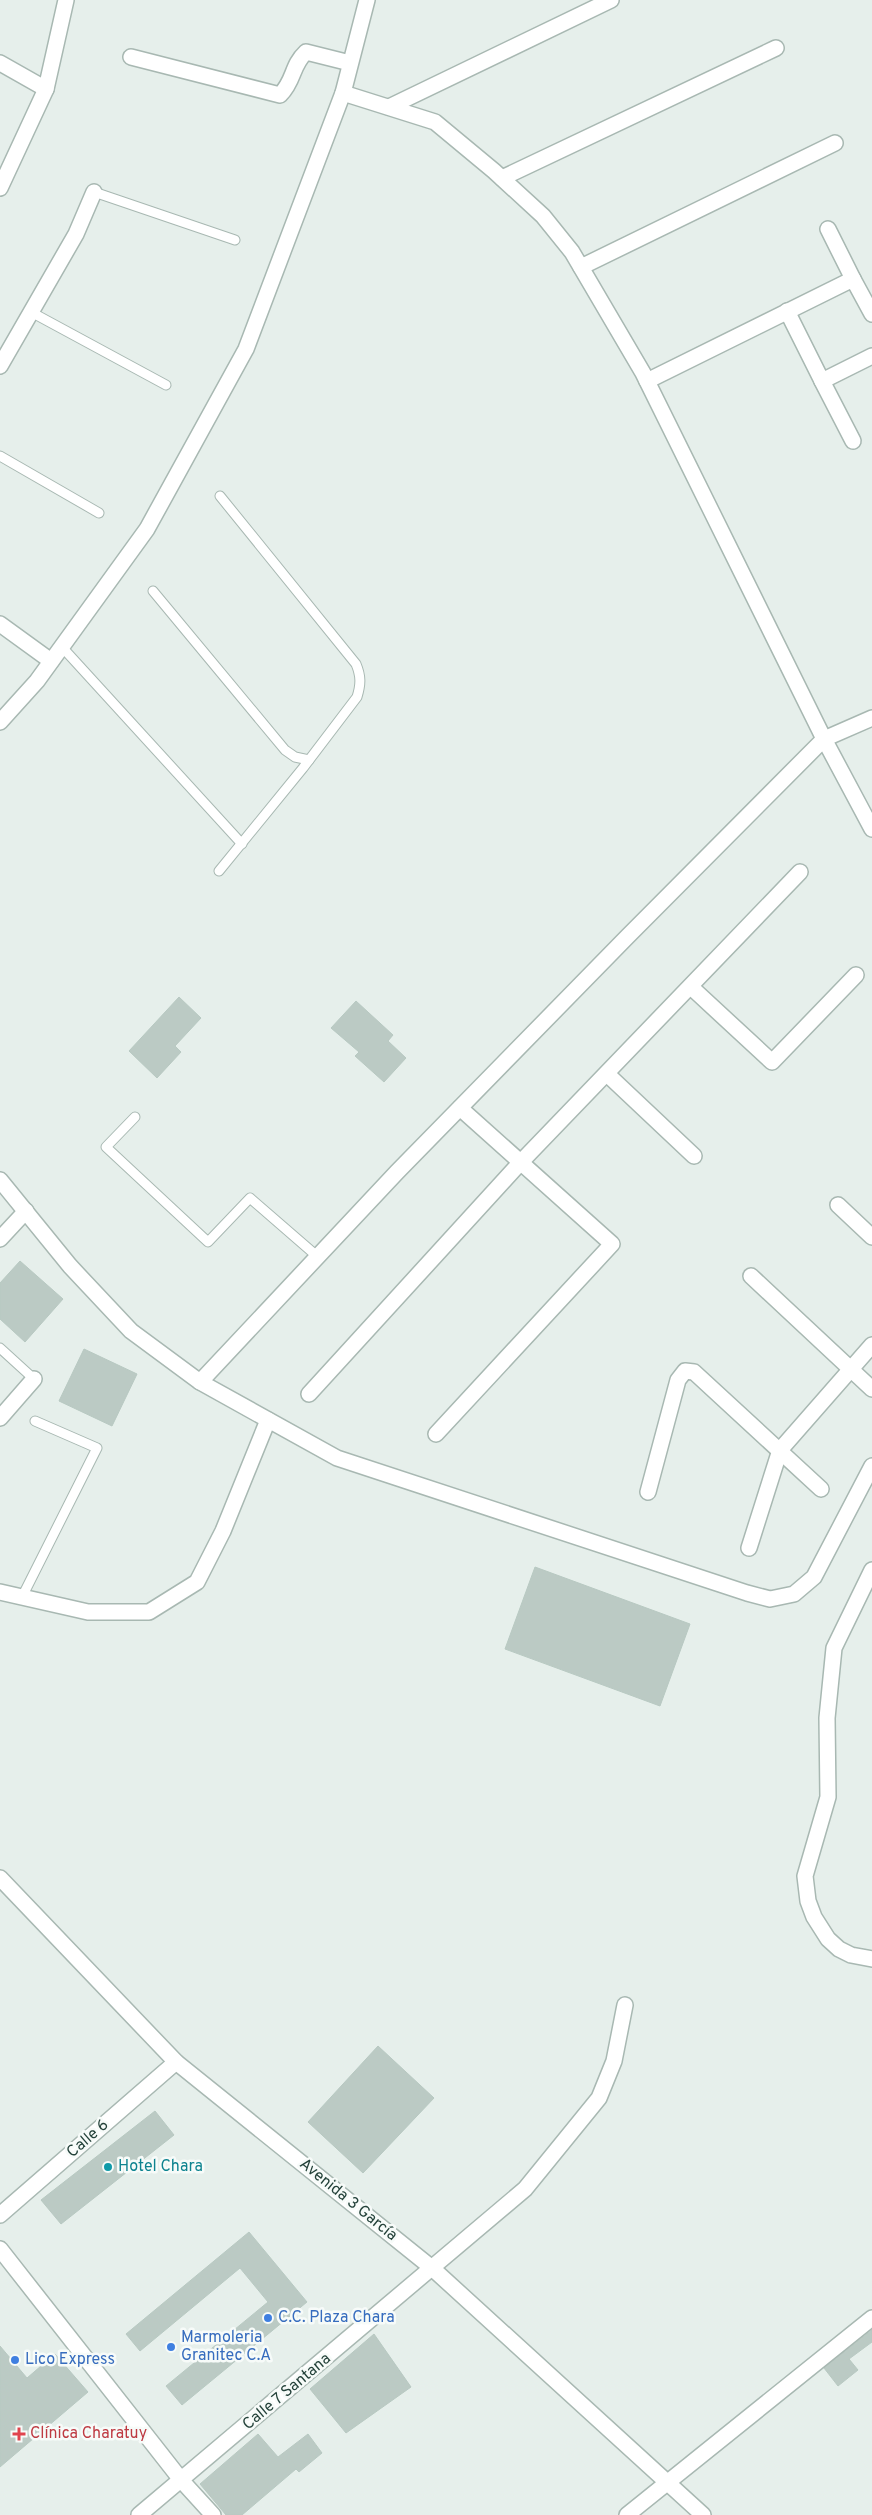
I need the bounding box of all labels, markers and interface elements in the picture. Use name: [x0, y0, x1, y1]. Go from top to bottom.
street label: Calle 6: [63, 2115, 113, 2163]
street label: Avenida 3 García: [295, 2154, 401, 2246]
place label: Hotel Chara: [118, 2157, 203, 2177]
marker: Hotel Chara: [102, 2161, 114, 2173]
place label: C.C. Plaza Chara: [278, 2308, 395, 2328]
marker: C.C. Plaza Chara: [262, 2312, 274, 2324]
place label: Marmoleria Granitec C.A: [181, 2328, 271, 2366]
marker: Marmoleria Granitec C.A: [165, 2341, 177, 2353]
street label: Calle 7 Santana: [239, 2349, 335, 2435]
place label: Lico Express: [25, 2350, 115, 2370]
marker: Lico Express: [9, 2354, 21, 2366]
place label: Clínica Charatuy: [30, 2424, 147, 2444]
marker: Clínica Charatuy: [12, 2427, 26, 2441]

